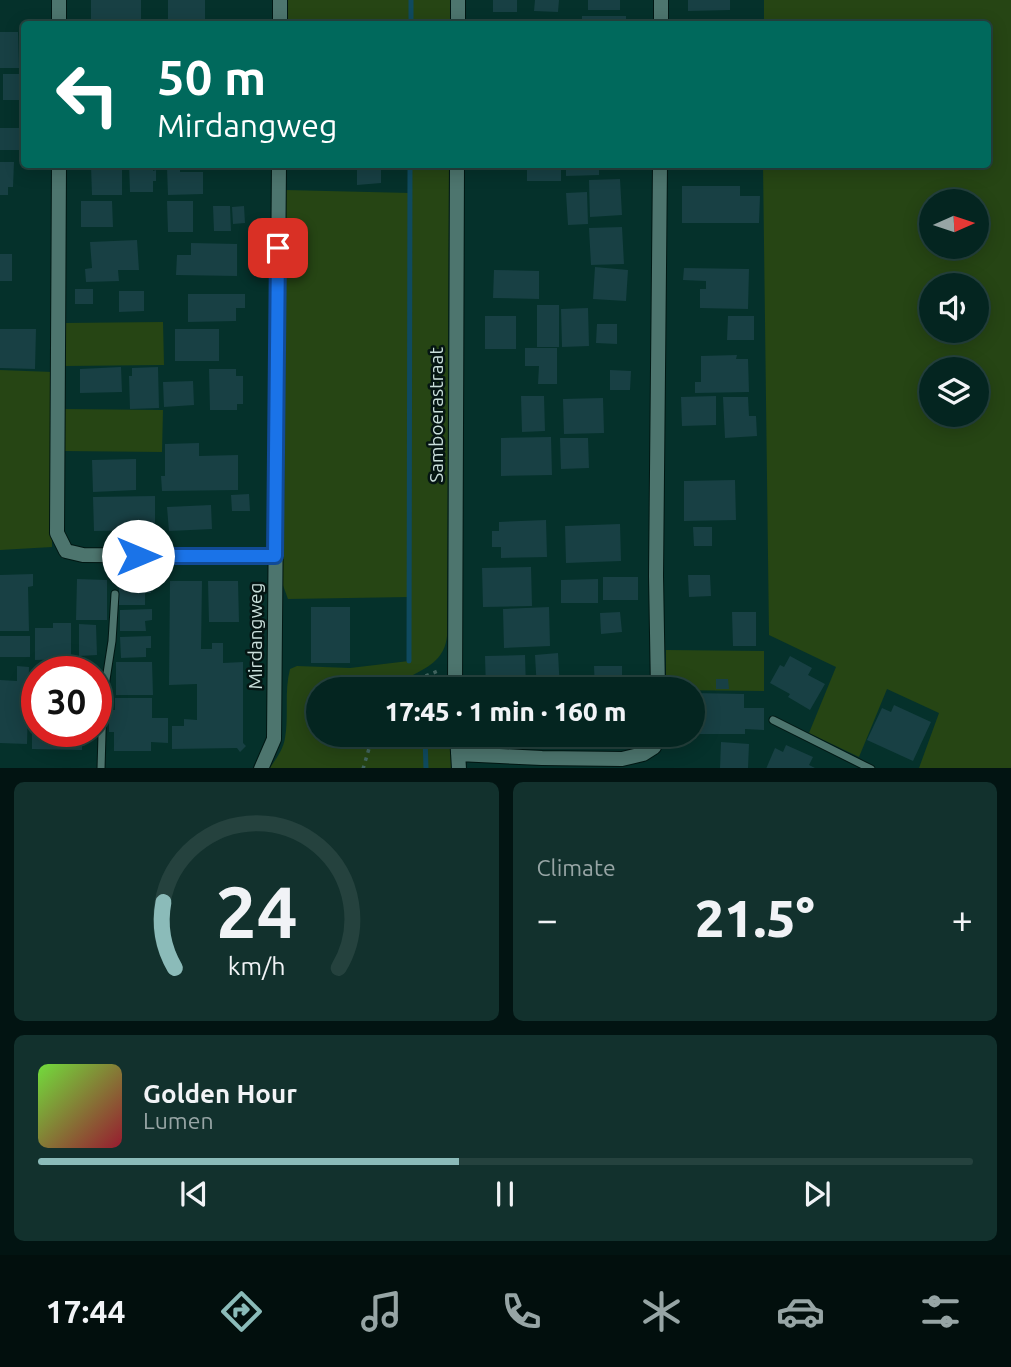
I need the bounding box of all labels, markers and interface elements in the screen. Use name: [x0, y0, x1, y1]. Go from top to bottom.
icon: left: [42, 49, 133, 140]
text: 50 m: [157, 49, 266, 104]
text: Mirdangweg: [157, 107, 337, 143]
north arrow: [919, 189, 989, 259]
map controls: [919, 189, 989, 427]
pin: [248, 218, 308, 278]
icon: arrive: [259, 229, 297, 267]
button: sound: [919, 273, 989, 343]
street label: Samboerastraat: [425, 347, 447, 483]
button: layers: [919, 357, 989, 427]
position arrow: [101, 519, 175, 593]
street label: Mirdangweg: [244, 582, 266, 690]
speed limit sign: 30: [21, 656, 112, 747]
text: 17:45 · 1 min · 160 m: [385, 697, 626, 726]
text: Climate: [537, 855, 616, 880]
text: 24: [215, 870, 297, 952]
text: 21.5°: [695, 889, 815, 947]
text: −: [537, 898, 558, 940]
text: +: [952, 898, 973, 940]
text: km/h: [227, 951, 285, 979]
text: Golden Hour: [143, 1079, 297, 1108]
text: Lumen: [143, 1108, 214, 1133]
icon: previous: [175, 1175, 213, 1213]
icon: pause: [486, 1175, 524, 1213]
icon: next: [798, 1175, 836, 1213]
icon: directions: [217, 1287, 266, 1336]
icon: music: [357, 1287, 406, 1336]
icon: phone: [497, 1287, 546, 1336]
icon: climate: [637, 1287, 686, 1336]
icon: car: [776, 1287, 825, 1336]
icon: filters: [916, 1287, 965, 1336]
text: 17:44: [45, 1293, 126, 1329]

